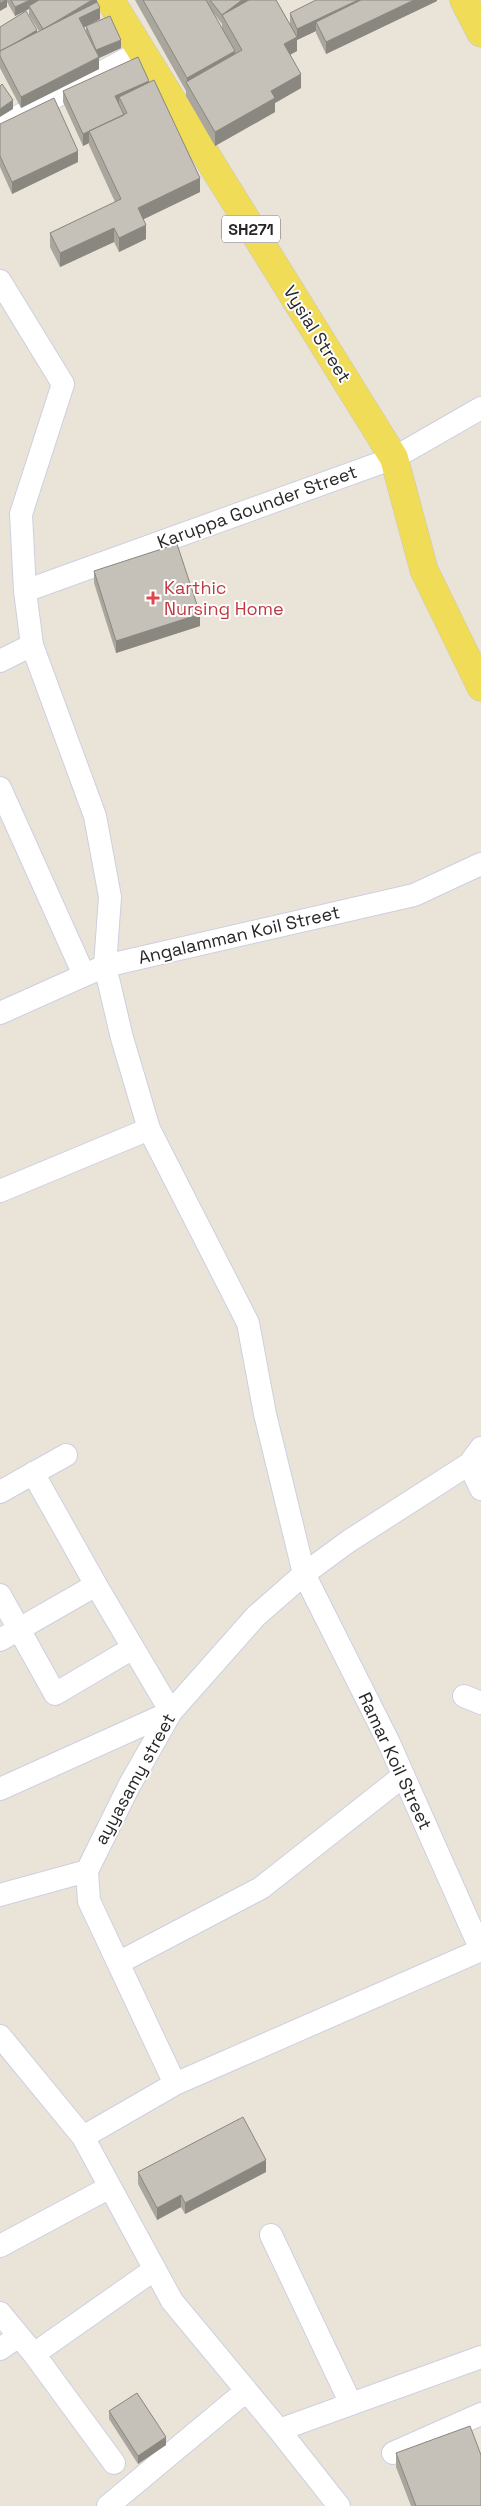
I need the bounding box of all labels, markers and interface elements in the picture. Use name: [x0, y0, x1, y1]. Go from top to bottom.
road number: SH271: [222, 215, 280, 242]
street label: Vysial Street: [278, 281, 356, 387]
street label: Karuppa Gounder Street: [154, 460, 360, 553]
place label: Karthic Nursing Home: [164, 576, 284, 620]
marker: Karthic Nursing Home: [146, 591, 160, 605]
street label: Angalamman Koil Street: [136, 900, 342, 969]
street label: Ramar Koil Street: [354, 1688, 437, 1833]
street label: ayyasamy street: [89, 1709, 180, 1848]

